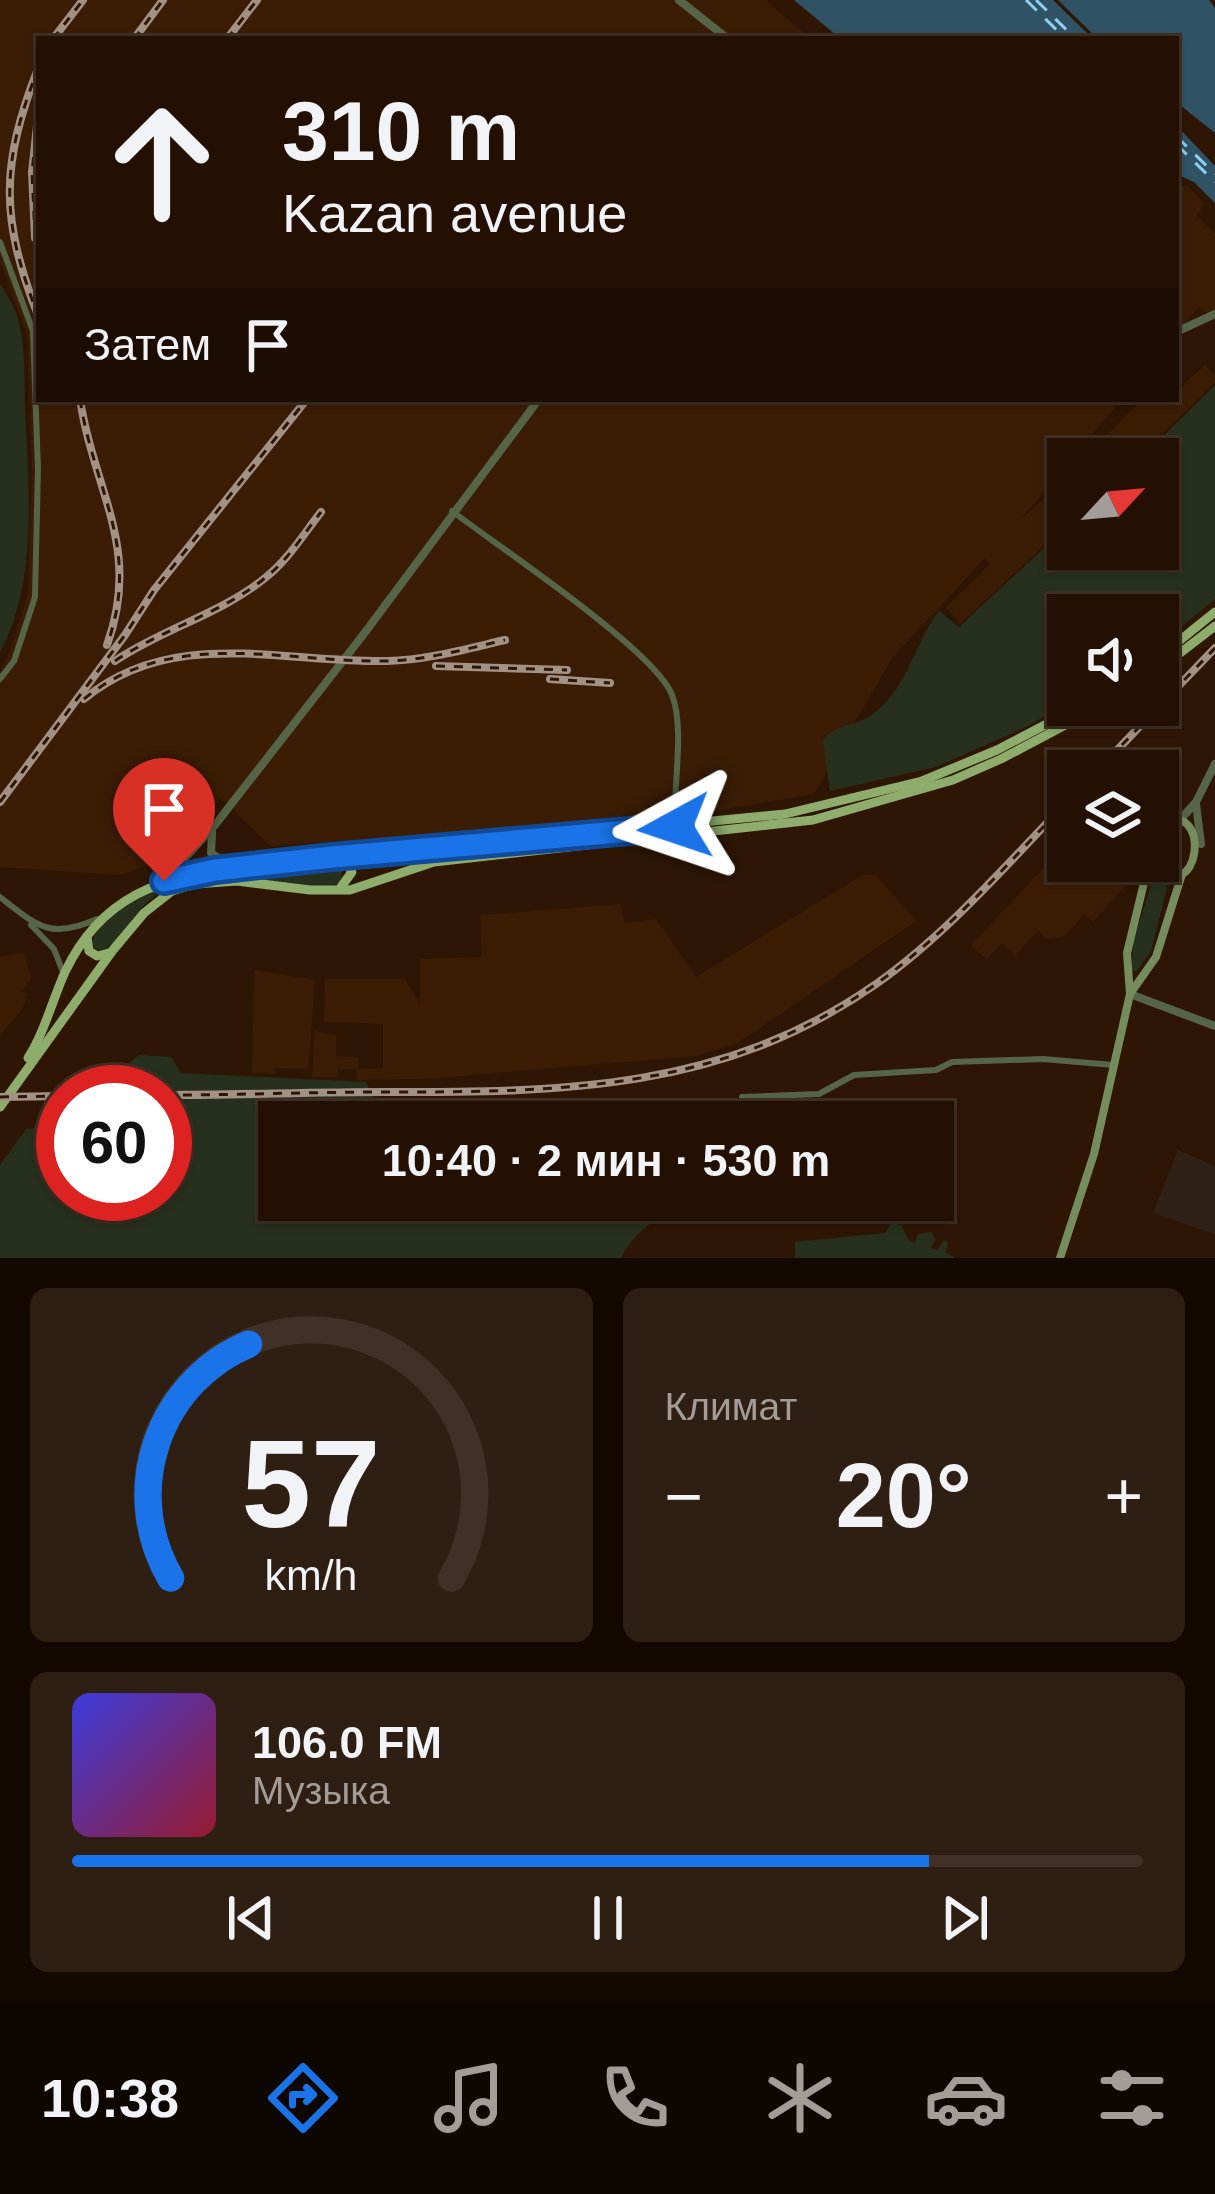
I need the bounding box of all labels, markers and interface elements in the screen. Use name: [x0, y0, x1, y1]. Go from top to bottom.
icon: ahead: [84, 84, 240, 240]
text: 310 m: [282, 84, 520, 178]
text: Kazan avenue: [282, 183, 627, 243]
icon: arrive: [235, 312, 301, 378]
text: Затем: [84, 319, 211, 370]
north arrow: [1047, 438, 1179, 570]
map controls: [1047, 438, 1179, 882]
button: sound: [1047, 594, 1179, 726]
button: layers: [1047, 750, 1179, 882]
pin: [113, 758, 215, 881]
position arrow: [612, 764, 738, 890]
icon: arrive: [131, 776, 197, 842]
speed limit sign: 60: [36, 1065, 192, 1221]
text: 10:40 · 2 мин · 530 m: [382, 1135, 830, 1186]
text: Климат: [665, 1385, 797, 1428]
text: 57: [242, 1414, 381, 1553]
text: 20°: [836, 1446, 972, 1546]
text: −: [665, 1459, 703, 1533]
text: +: [1104, 1459, 1143, 1533]
text: km/h: [265, 1551, 358, 1599]
text: 106.0 FM: [252, 1717, 442, 1768]
text: Музыка: [252, 1769, 390, 1812]
icon: previous: [218, 1885, 284, 1951]
icon: pause: [575, 1885, 641, 1951]
icon: next: [932, 1885, 998, 1951]
icon: directions: [261, 2056, 345, 2140]
icon: music: [427, 2056, 511, 2140]
icon: phone: [593, 2056, 677, 2140]
icon: climate: [758, 2056, 842, 2140]
icon: car: [924, 2056, 1008, 2140]
icon: filters: [1090, 2056, 1174, 2140]
text: 10:38: [41, 2068, 179, 2128]

